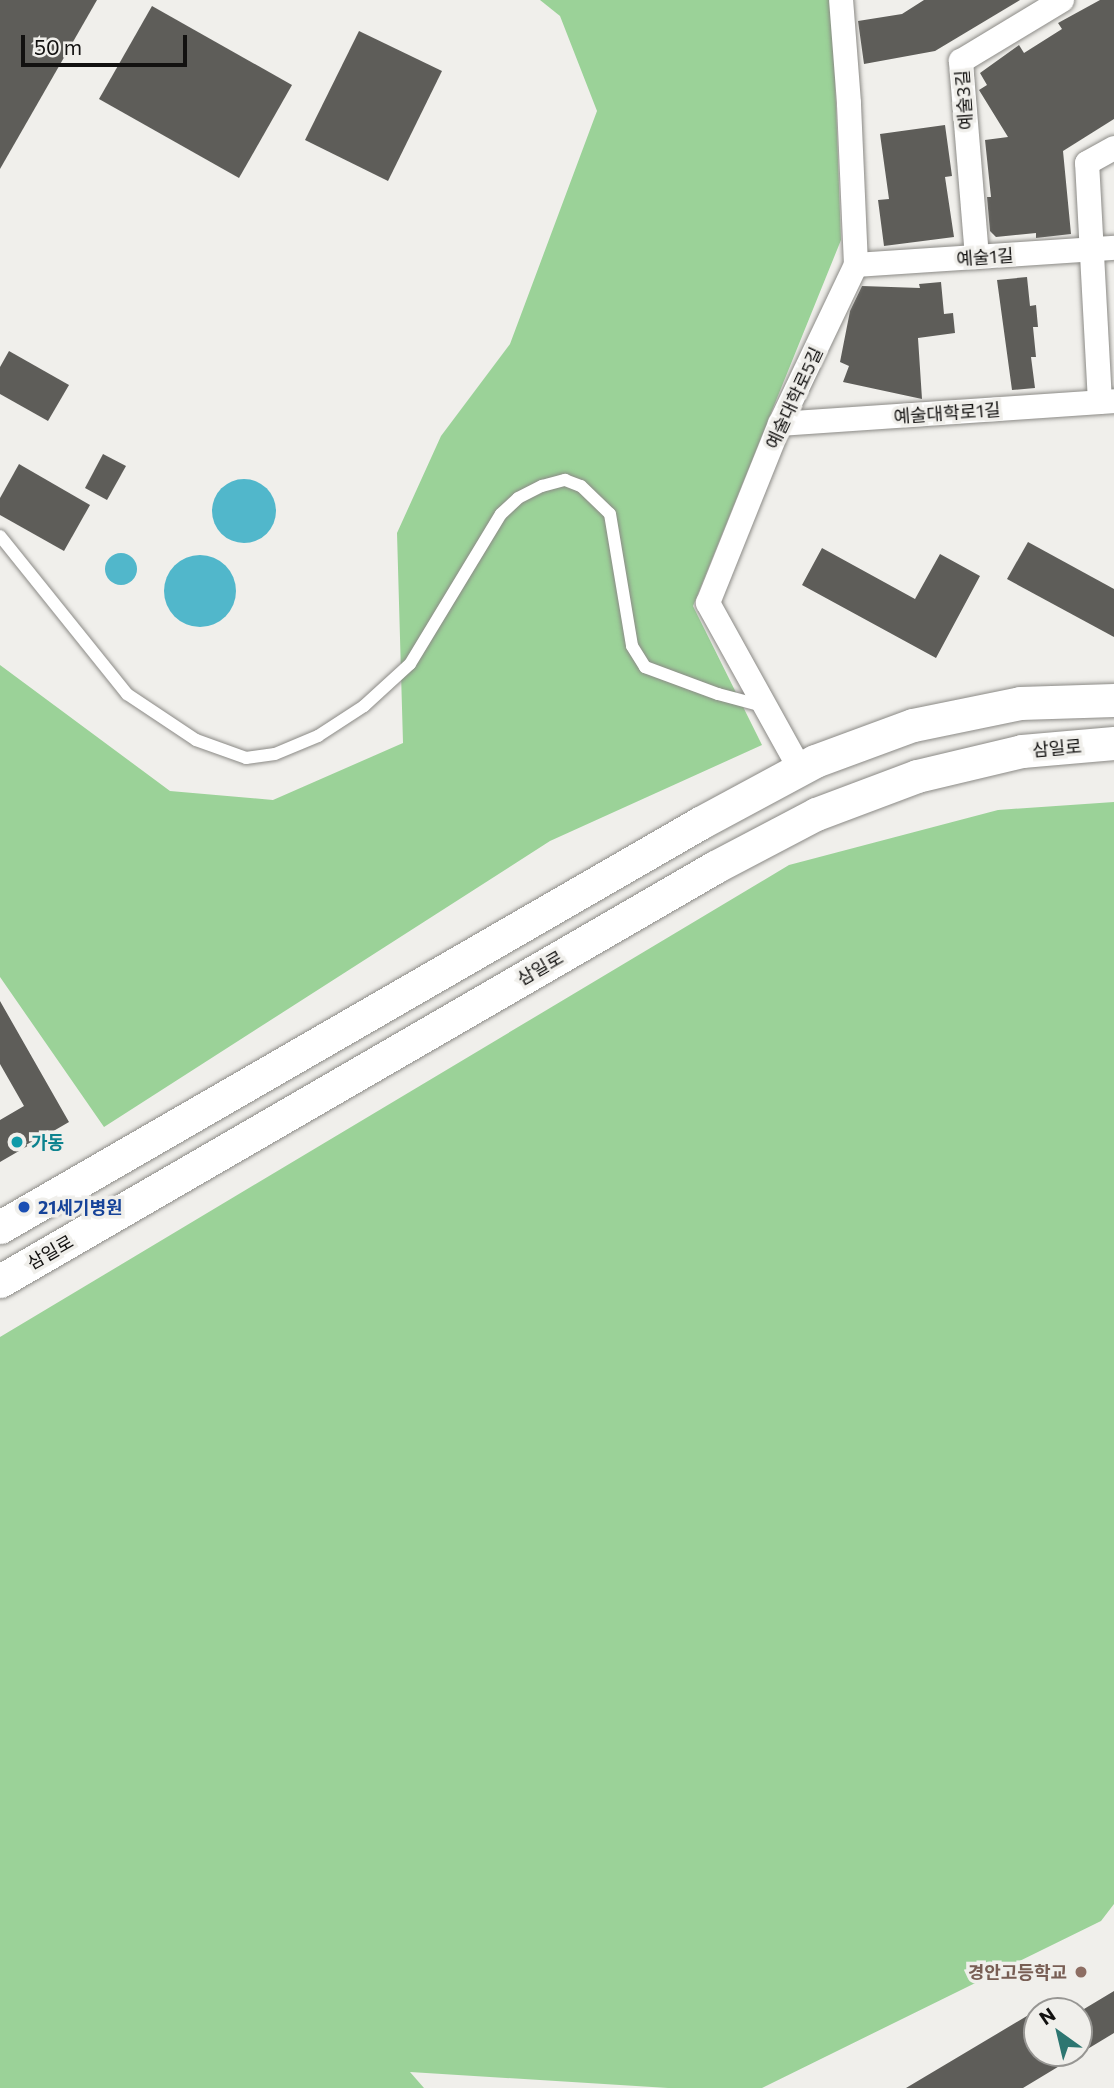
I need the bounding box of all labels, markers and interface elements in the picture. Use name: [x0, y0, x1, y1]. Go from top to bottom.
scale bar: [24, 21, 191, 65]
text: 50 m: [34, 34, 82, 59]
street label: 예술3길: [951, 69, 977, 131]
street label: 예술1길: [956, 244, 1014, 270]
street label: 예술대학로5길: [761, 344, 827, 452]
street label: 예술대학로1길: [893, 398, 1001, 428]
street label: 삼일로: [1031, 735, 1083, 761]
street label: 삼일로: [513, 946, 567, 990]
place label: 가동: [31, 1131, 64, 1153]
marker: 가동: [9, 1134, 25, 1150]
place label: 21세기병원: [38, 1196, 123, 1218]
marker: 21세기병원: [16, 1199, 32, 1215]
street label: 삼일로: [23, 1230, 77, 1274]
place label: 경안고등학교: [968, 1961, 1067, 1983]
marker: 경안고등학교: [1073, 1964, 1089, 1980]
north arrow: [1023, 1997, 1093, 2067]
text: N: [1035, 2002, 1059, 2029]

